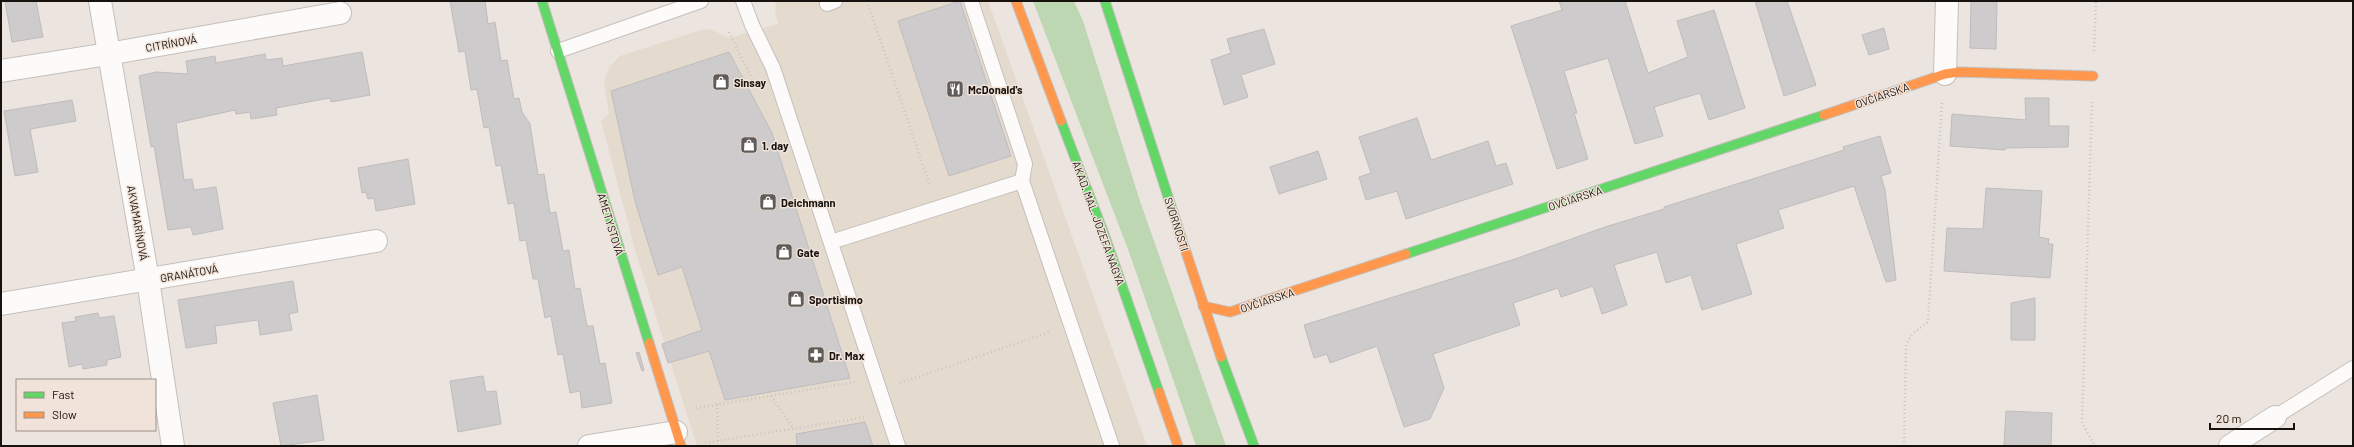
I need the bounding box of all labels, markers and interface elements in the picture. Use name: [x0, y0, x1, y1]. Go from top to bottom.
street label: CITRÍNOVÁ: [144, 32, 198, 54]
shop icon: Sinsay: [711, 72, 731, 92]
place label: Sinsay: [734, 76, 767, 89]
restaurant icon: McDonald's: [945, 79, 965, 99]
street label: OVČIARSKA: [1853, 80, 1911, 110]
place label: McDonald's: [968, 83, 1023, 96]
shop icon: 1. day: [739, 135, 759, 155]
place label: 1. day: [762, 139, 789, 152]
street label: AKAD. MAL. JOZEFA NAGYA: [1070, 159, 1128, 287]
street label: OVČIARSKA: [1546, 183, 1604, 213]
street label: AKVAMARÍNOVÁ: [125, 184, 151, 262]
street label: AMETYSTOVÁ: [595, 191, 627, 257]
shop icon: Deichmann: [758, 192, 778, 212]
street label: SVORNOSTI: [1162, 195, 1192, 253]
place label: Deichmann: [781, 196, 836, 209]
shop icon: Gate: [774, 242, 794, 262]
place label: Gate: [797, 246, 820, 259]
street label: GRANÁTOVÁ: [159, 261, 219, 284]
street label: OVČIARSKA: [1238, 285, 1296, 315]
shop icon: Sportisimo: [786, 289, 806, 309]
place label: Sportisimo: [809, 293, 863, 306]
pharmacy icon: Dr. Max: [806, 345, 826, 365]
place label: Dr. Max: [829, 349, 864, 362]
legend: [16, 379, 156, 431]
text: Fast: [52, 387, 75, 401]
scale bar: [2210, 405, 2294, 431]
text: Slow: [52, 407, 77, 421]
text: 20 m: [2216, 411, 2242, 425]

